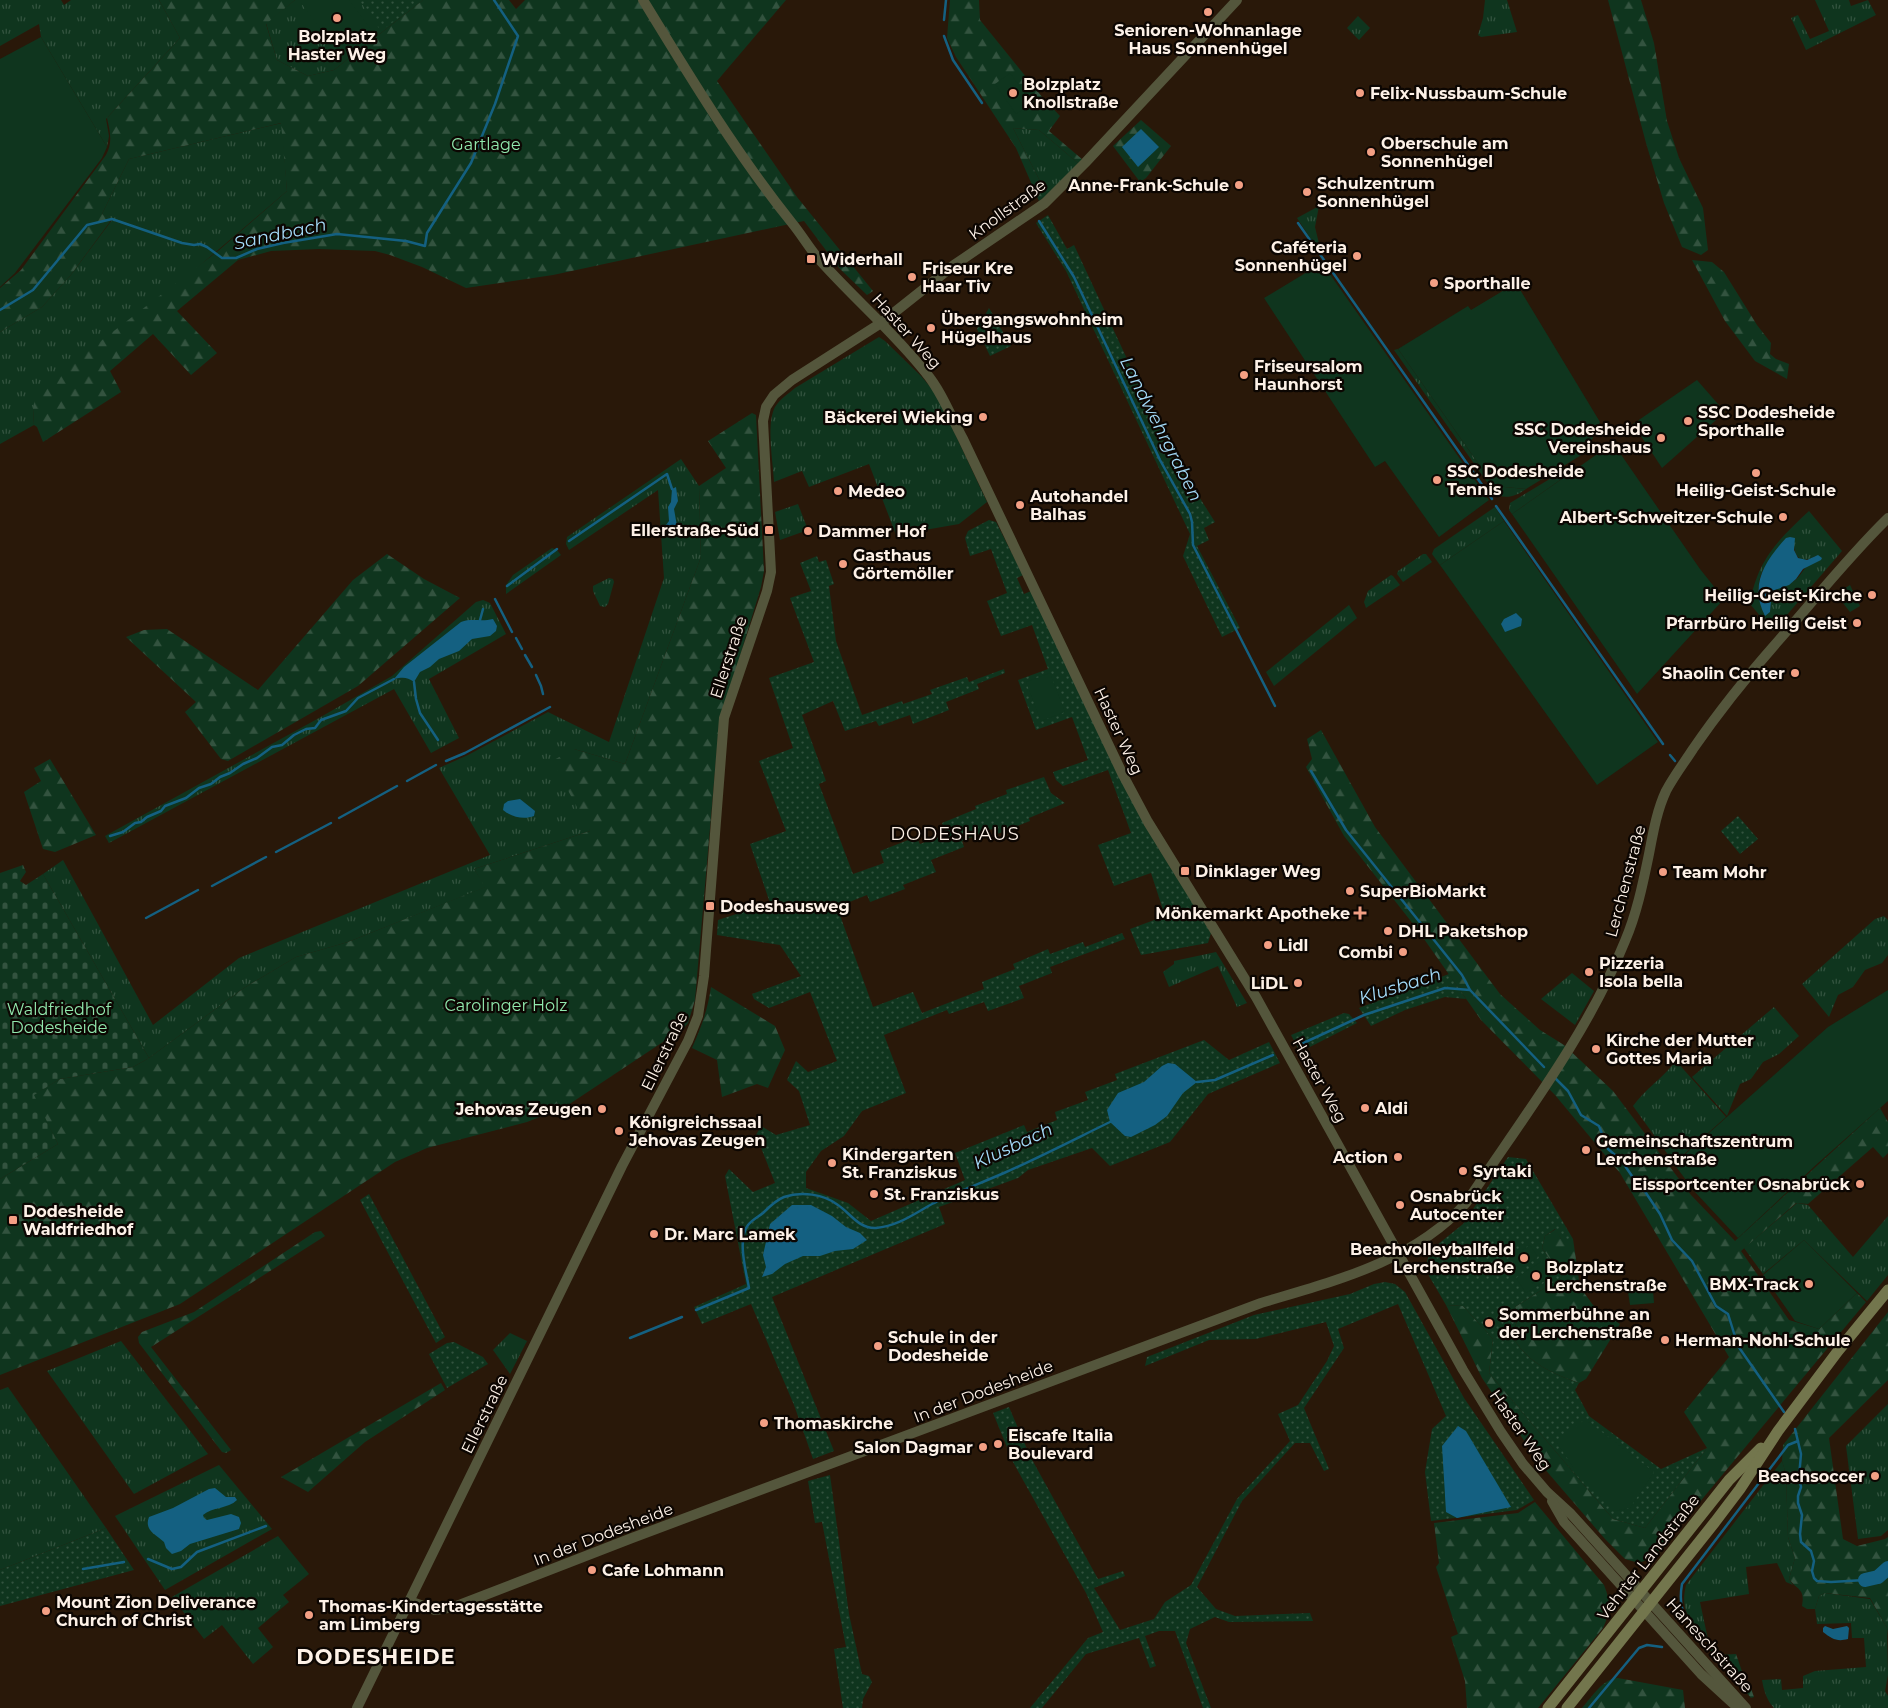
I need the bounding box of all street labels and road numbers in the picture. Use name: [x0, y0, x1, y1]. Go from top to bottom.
street label: Knollstraße: [965, 175, 1050, 244]
street label: Haster Weg: [868, 290, 945, 373]
street label: Ellerstraße: [706, 614, 751, 701]
street label: Haster Weg: [1090, 684, 1147, 778]
street label: Lerchenstraße: [1601, 823, 1650, 939]
street label: Ellerstraße: [637, 1009, 692, 1094]
street label: Haster Weg: [1288, 1034, 1351, 1126]
street label: In der Dodesheide: [911, 1356, 1056, 1427]
street label: Ellerstraße: [457, 1372, 512, 1457]
street label: Haster Weg: [1486, 1386, 1555, 1474]
street label: Vehrter Landstraße: [1593, 1491, 1703, 1624]
street label: In der Dodesheide: [531, 1499, 676, 1570]
street label: Haneschstraße: [1662, 1594, 1757, 1696]

